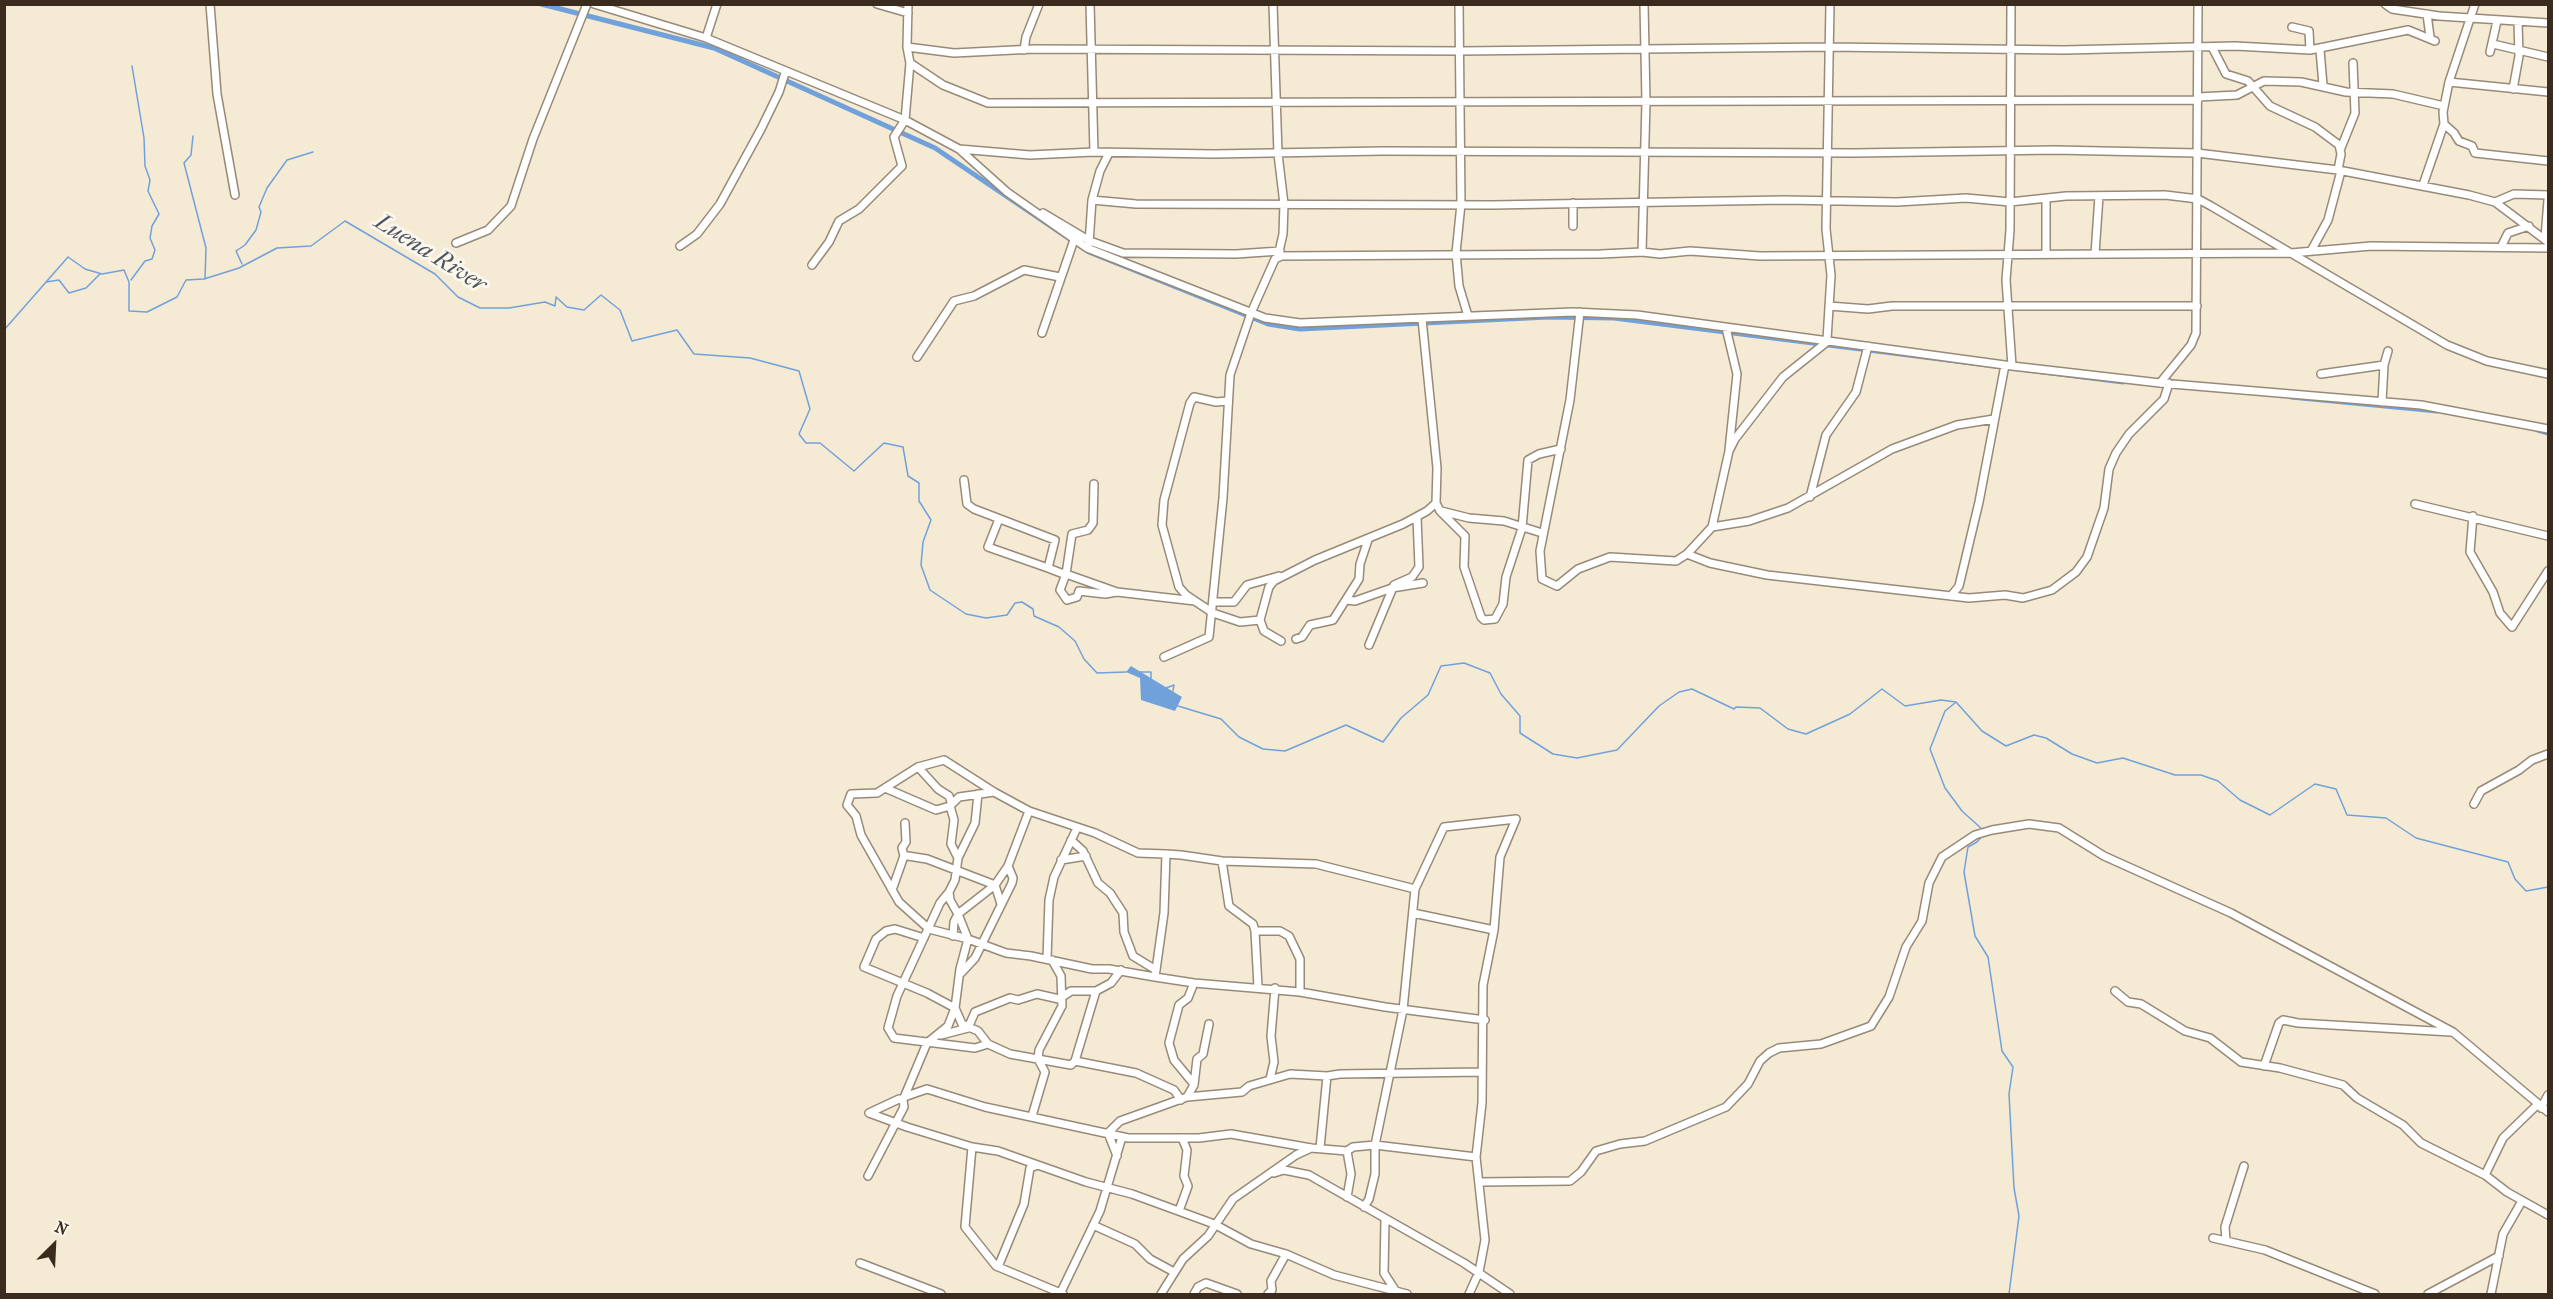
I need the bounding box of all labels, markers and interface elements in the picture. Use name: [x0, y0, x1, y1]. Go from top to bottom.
water label: Luena River: [369, 208, 491, 300]
north arrow: [24, 1215, 84, 1275]
text: N: [52, 1217, 71, 1239]

